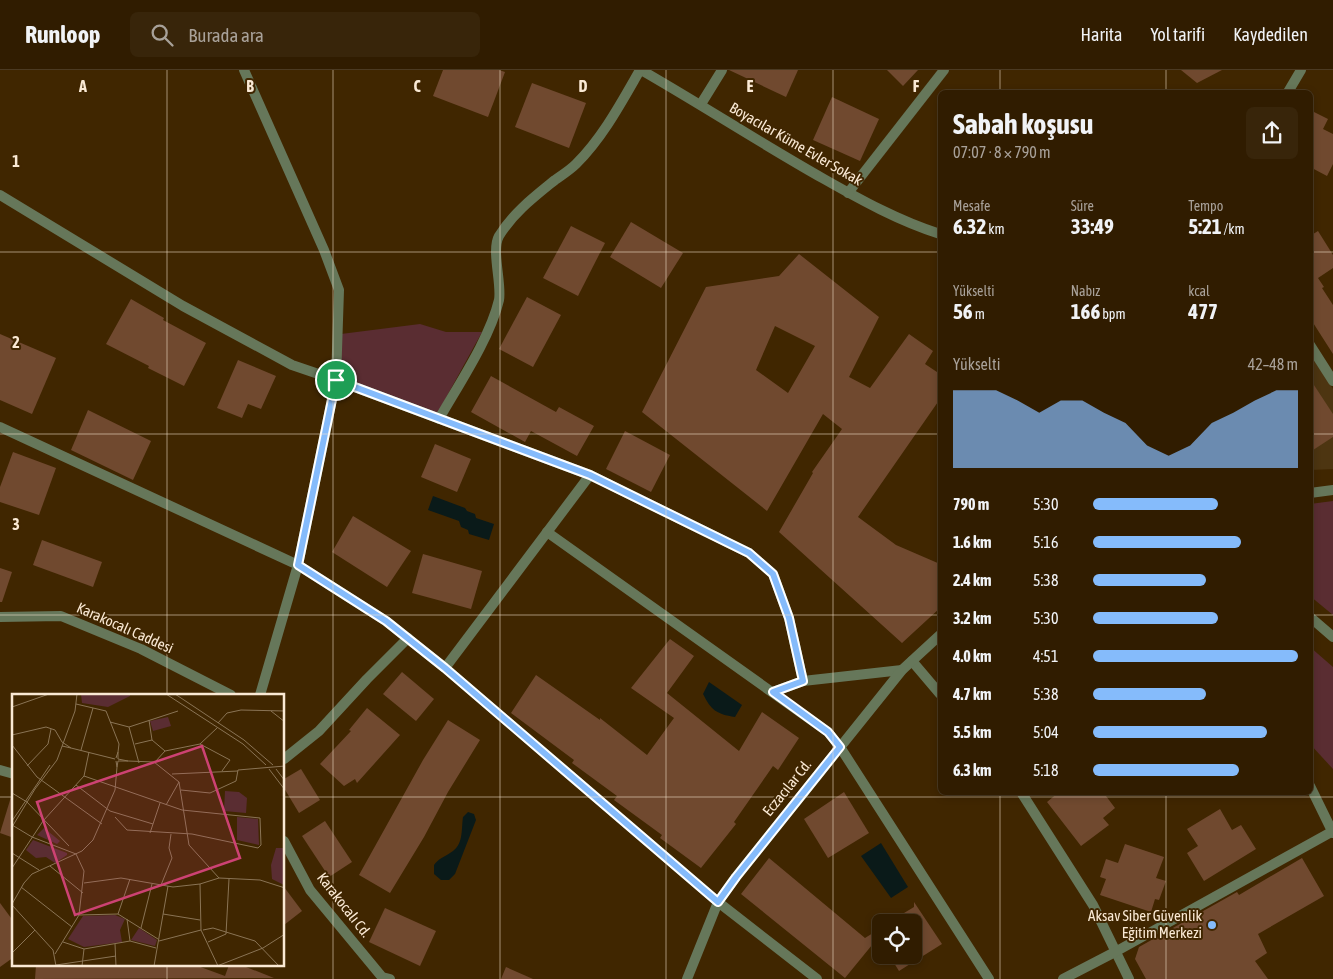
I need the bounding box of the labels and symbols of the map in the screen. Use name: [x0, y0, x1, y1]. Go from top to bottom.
text: A: [78, 77, 87, 95]
text: B: [246, 77, 254, 95]
text: C: [413, 77, 421, 95]
text: D: [579, 77, 588, 95]
text: E: [747, 77, 754, 95]
text: F: [913, 77, 920, 95]
street label: Boyacılar Küme Evler Sokak: [727, 99, 866, 189]
text: 1: [12, 152, 20, 170]
text: 2: [12, 333, 20, 351]
pin: [315, 359, 357, 401]
text: 3: [12, 515, 20, 533]
street label: Karakocalı Caddesi: [74, 599, 176, 656]
inset map: [12, 694, 285, 966]
street label: Eczacılar Cd.: [759, 756, 815, 819]
street label: Karakocalı Cd.: [314, 869, 375, 941]
place label: Aksav Siber Güvenlik Eğitim Merkezi: [1088, 907, 1202, 941]
marker: Aksav Siber Güvenlik Eğitim Merkezi: [1206, 919, 1218, 931]

